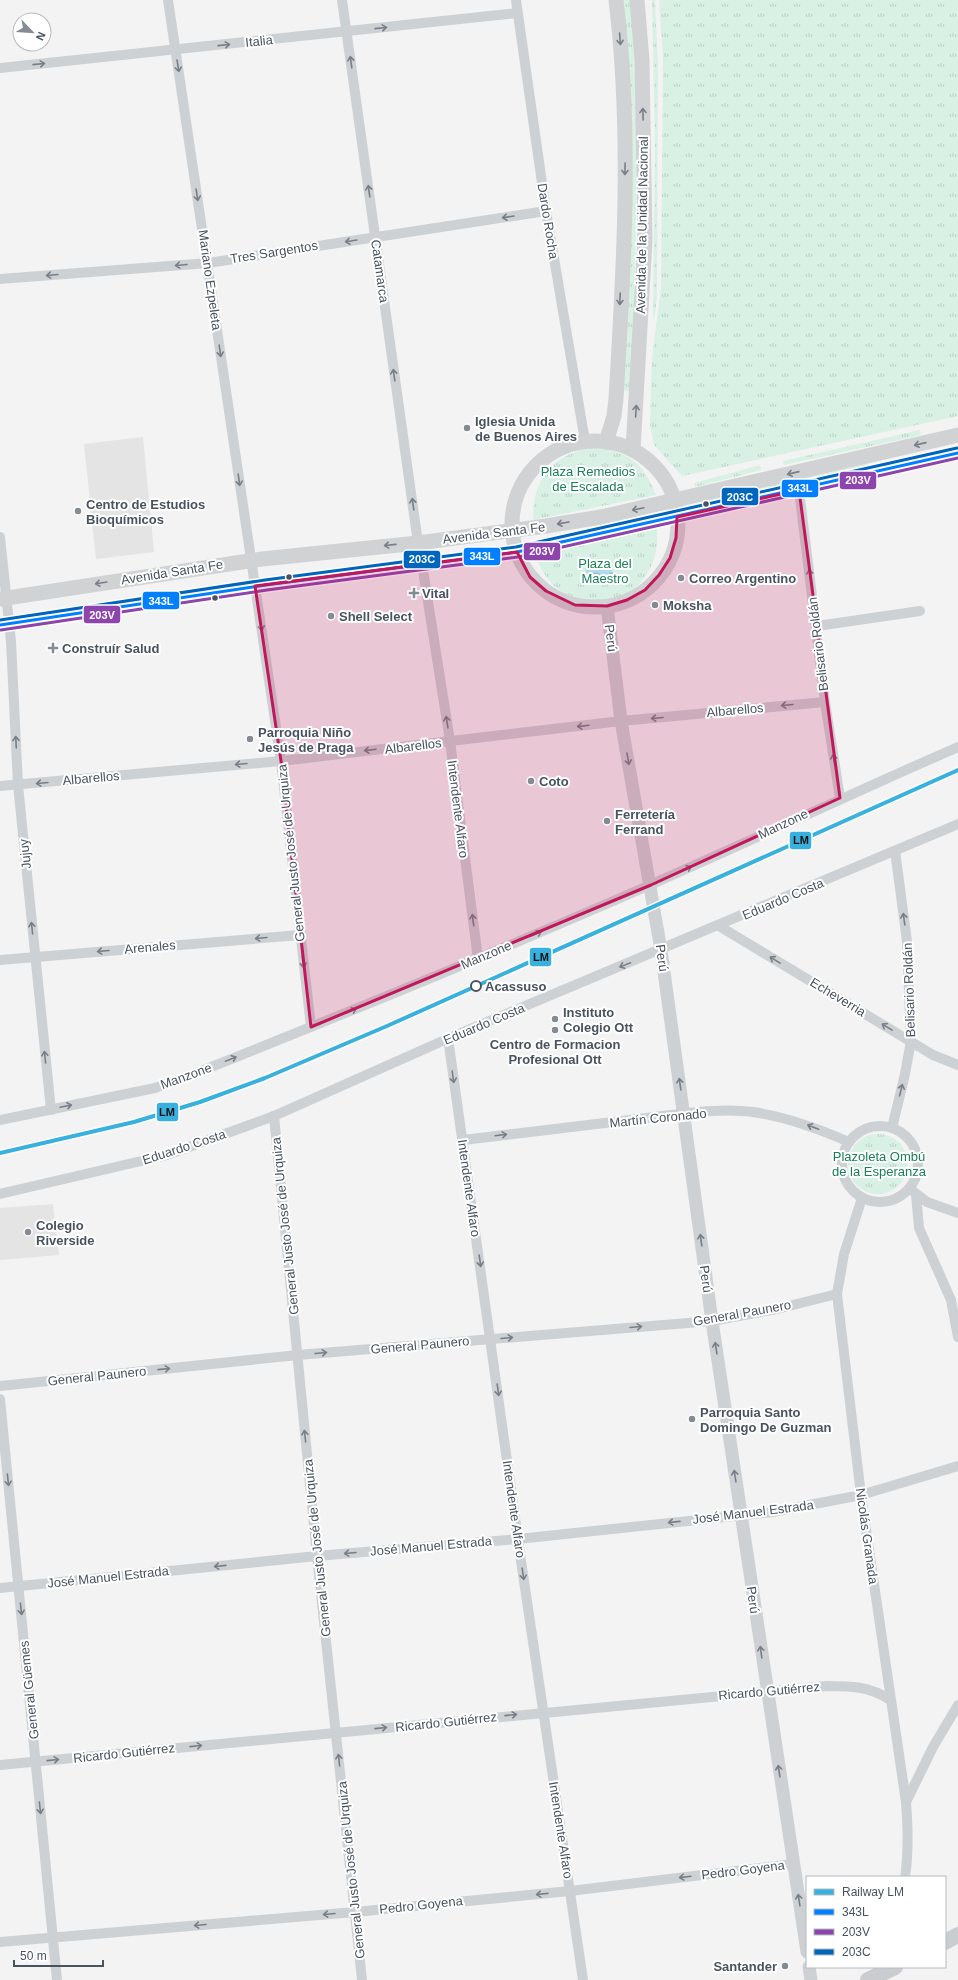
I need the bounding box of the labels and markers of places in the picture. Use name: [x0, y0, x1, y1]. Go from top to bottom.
place label: Iglesia Unida de Buenos Aires: [475, 414, 577, 444]
marker: Iglesia Unida de Buenos Aires: [462, 423, 472, 433]
place label: Centro de Estudios Bioquímicos: [86, 497, 205, 527]
unlabelled marker: [701, 499, 711, 509]
marker: Centro de Estudios Bioquímicos: [73, 506, 83, 516]
place label: Correo Argentino: [689, 571, 796, 586]
unlabelled marker: [284, 572, 294, 582]
marker: Correo Argentino: [676, 573, 686, 583]
place label: Vital: [422, 586, 449, 601]
marker: Vital: [409, 588, 419, 598]
unlabelled marker: [210, 593, 220, 603]
place label: Moksha: [663, 598, 712, 613]
marker: Moksha: [650, 600, 660, 610]
place label: Shell Select: [339, 609, 413, 624]
marker: Shell Select: [326, 611, 336, 621]
place label: Construír Salud: [62, 641, 160, 656]
marker: Construír Salud: [47, 642, 59, 654]
place label: Parroquia Niño Jesús de Praga: [258, 725, 354, 755]
marker: Parroquia Niño Jesús de Praga: [245, 734, 255, 744]
place label: Coto: [539, 774, 569, 789]
marker: Coto: [526, 776, 536, 786]
place label: Ferretería Ferrand: [615, 807, 676, 837]
marker: Ferretería Ferrand: [602, 816, 612, 826]
place label: Acassuso: [485, 979, 546, 994]
marker: Acassuso: [470, 980, 482, 992]
place label: Instituto Colegio Ott: [563, 1005, 634, 1035]
marker: Instituto Colegio Ott: [550, 1014, 560, 1024]
marker: Centro de Formacion Profesional Ott: [550, 1025, 560, 1035]
place label: Centro de Formacion Profesional Ott: [490, 1037, 620, 1067]
place label: Colegio Riverside: [36, 1218, 95, 1248]
marker: Colegio Riverside: [23, 1227, 33, 1237]
place label: Parroquia Santo Domingo De Guzman: [700, 1405, 832, 1435]
marker: Parroquia Santo Domingo De Guzman: [687, 1414, 697, 1424]
place label: Santander: [713, 1959, 777, 1974]
marker: Santander: [780, 1961, 790, 1971]

